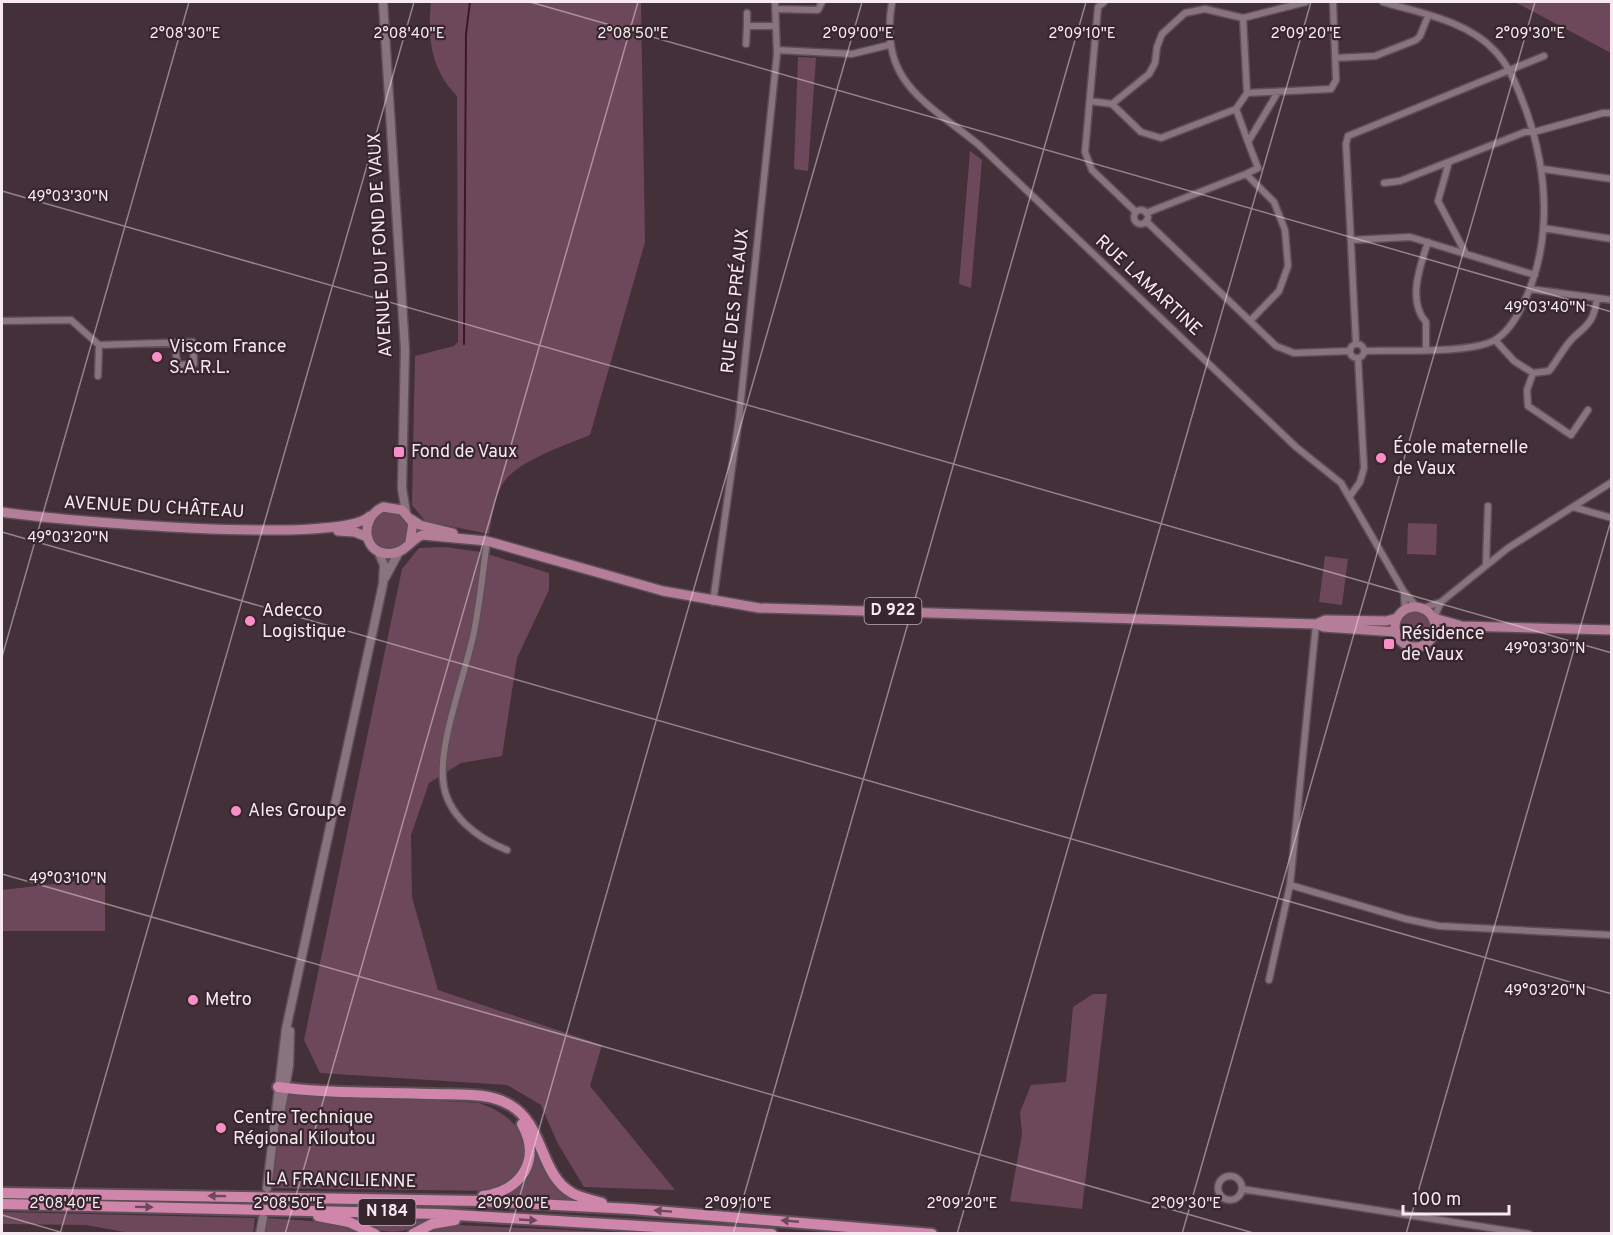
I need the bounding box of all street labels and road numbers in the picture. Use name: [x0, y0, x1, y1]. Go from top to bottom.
street label: AVENUE DU FOND DE VAUX: [364, 132, 398, 358]
street label: RUE DES PRÉAUX: [715, 227, 755, 375]
street label: RUE LAMARTINE: [1090, 231, 1206, 341]
street label: AVENUE DU CHÂTEAU: [63, 490, 245, 524]
road number: D 922: [864, 598, 922, 624]
street label: LA FRANCILIENNE: [265, 1168, 417, 1194]
road number: N 184: [358, 1199, 416, 1225]

